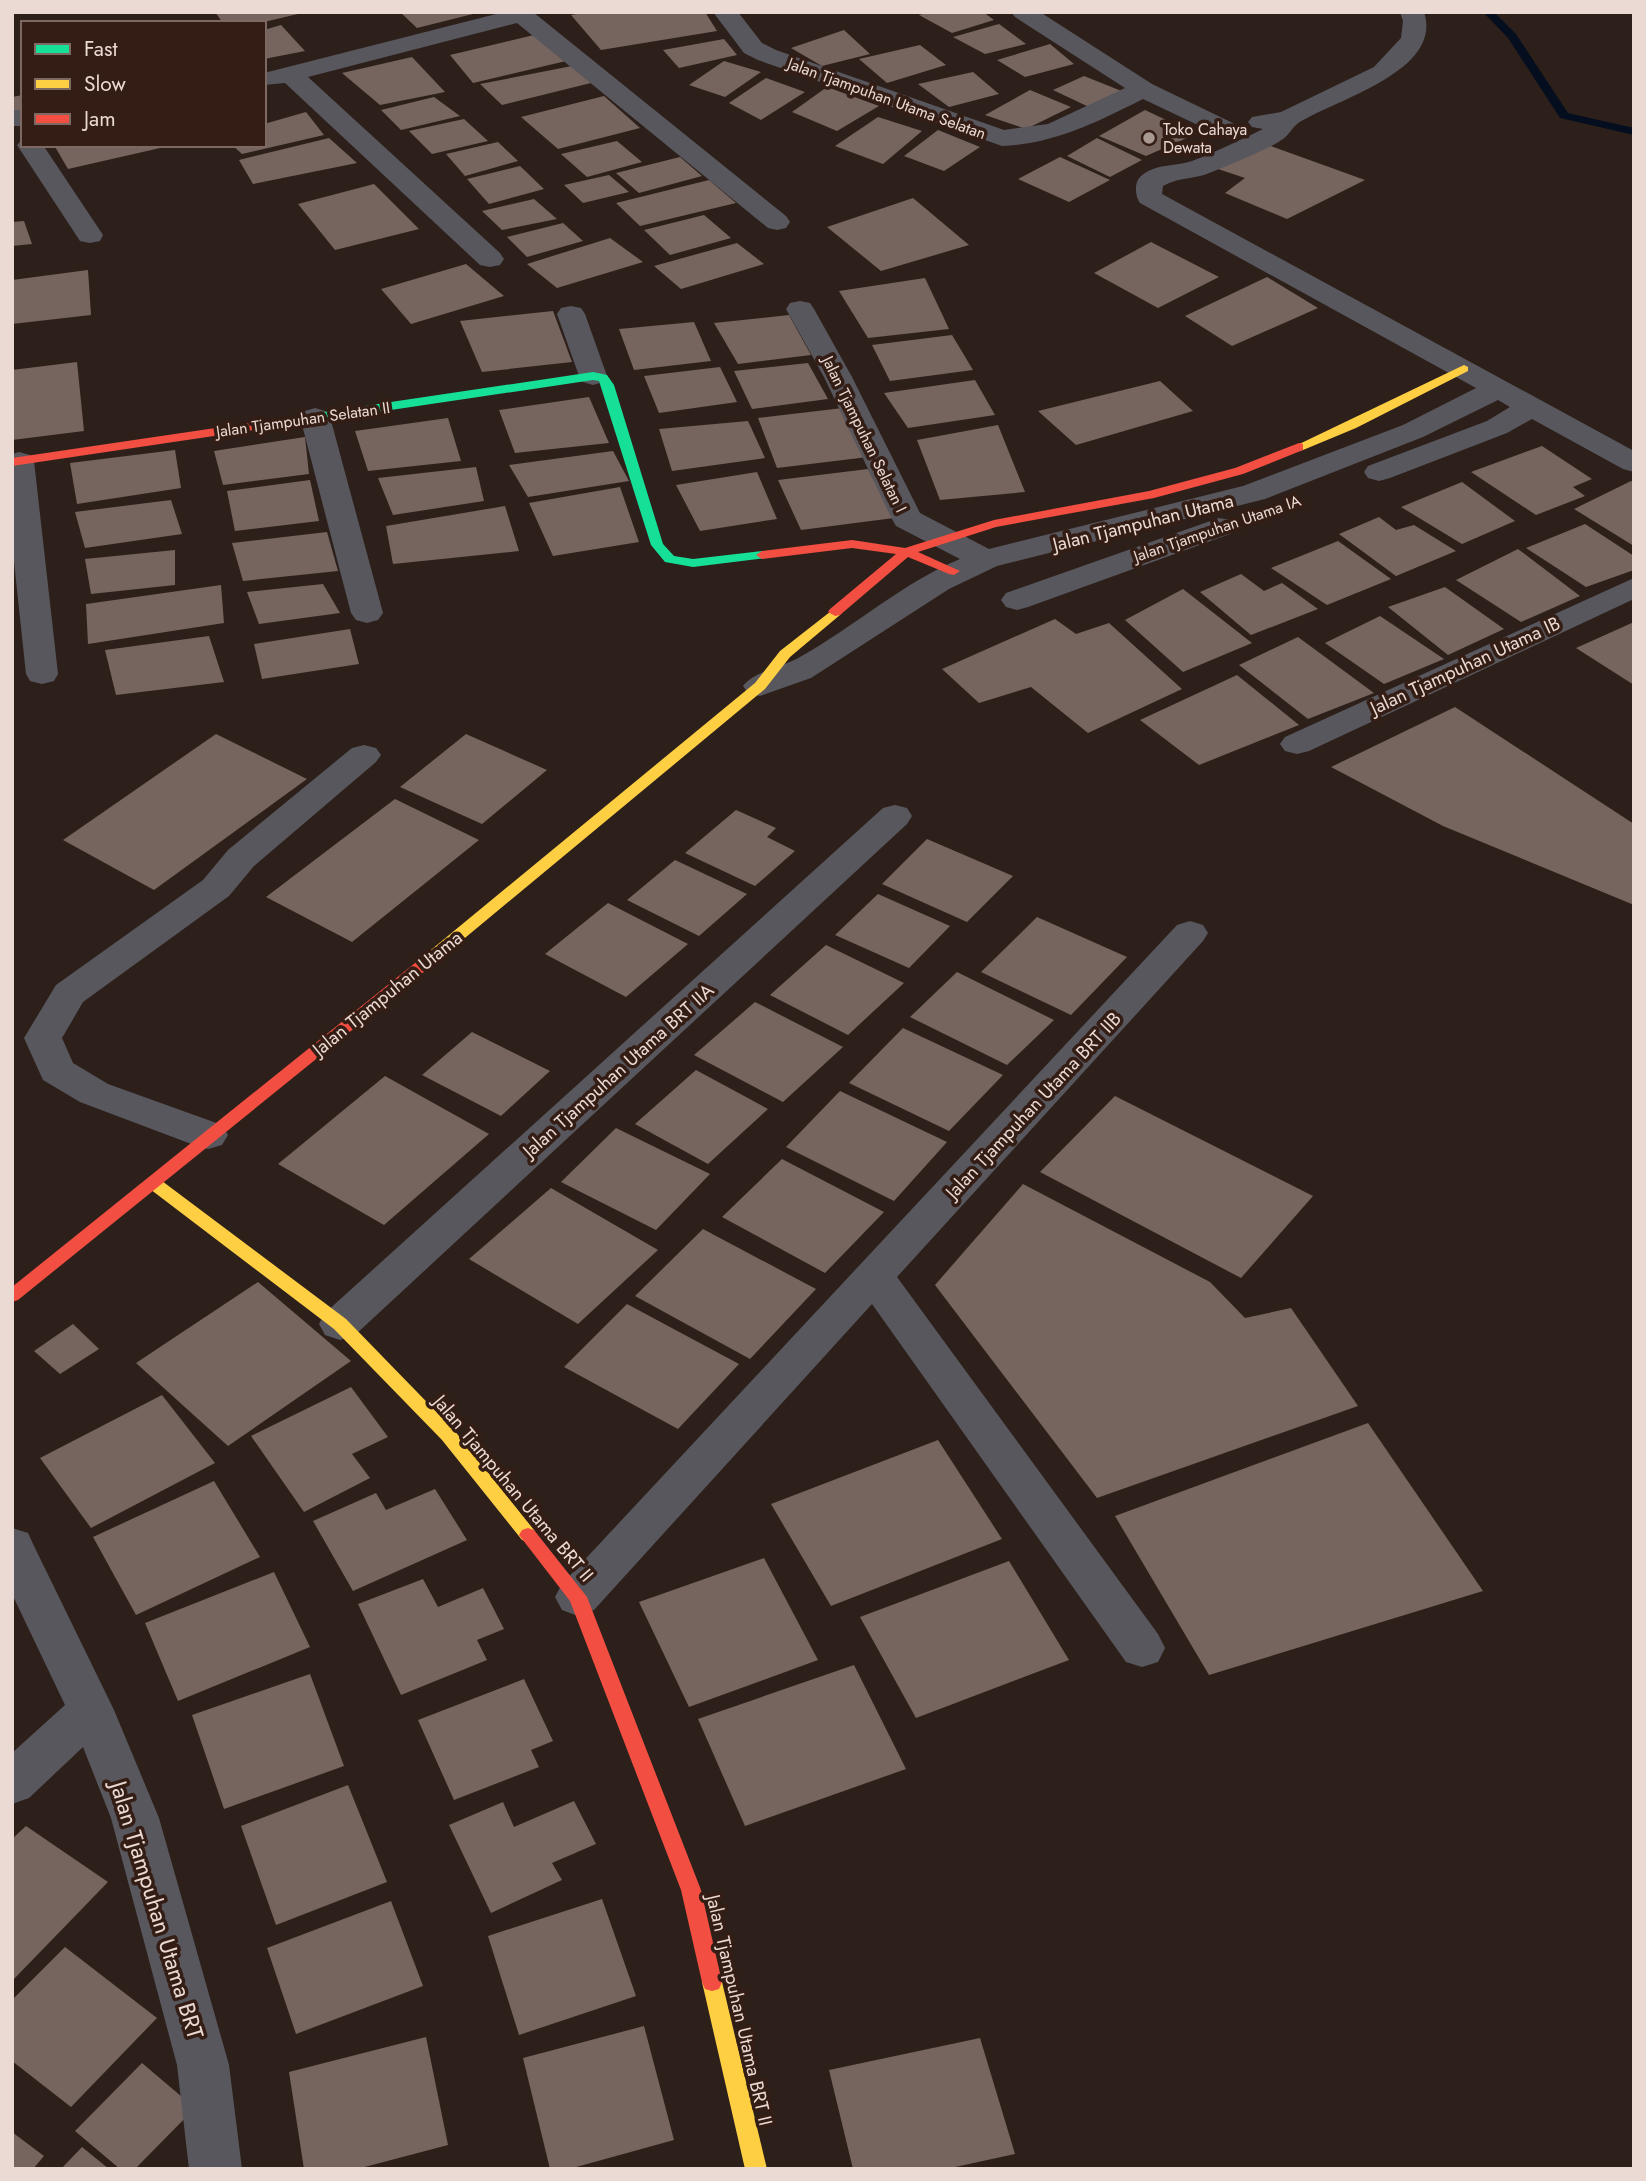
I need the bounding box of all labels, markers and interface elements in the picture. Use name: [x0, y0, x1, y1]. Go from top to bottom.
legend: [21, 21, 266, 147]
text: Fast: [84, 34, 117, 64]
street label: Jalan Tjampuhan Utama Selatan: [783, 51, 989, 145]
text: Slow: [84, 69, 126, 99]
text: Jam: [81, 104, 116, 134]
place label: Toko Cahaya Dewata: [1163, 118, 1247, 159]
marker: Toko Cahaya Dewata: [1141, 130, 1157, 146]
street label: Jalan Tjampuhan Selatan I: [816, 350, 912, 516]
street label: Jalan Tjampuhan Selatan II: [213, 396, 392, 443]
street label: Jalan Tjampuhan Utama: [1047, 487, 1236, 559]
street label: Jalan Tjampuhan Utama IA: [1129, 489, 1304, 569]
street label: Jalan Tjampuhan Utama IB: [1363, 610, 1565, 723]
street label: Jalan Tjampuhan Utama: [304, 925, 468, 1064]
street label: Jalan Tjampuhan Utama BRT IIA: [515, 977, 720, 1166]
street label: Jalan Tjampuhan Utama BRT IIB: [937, 1006, 1127, 1207]
street label: Jalan Tjampuhan Utama BRT II: [425, 1387, 600, 1588]
street label: Jalan Tjampuhan Utama BRT: [101, 1774, 213, 2043]
street label: Jalan Tjampuhan Utama BRT II: [699, 1889, 779, 2128]

